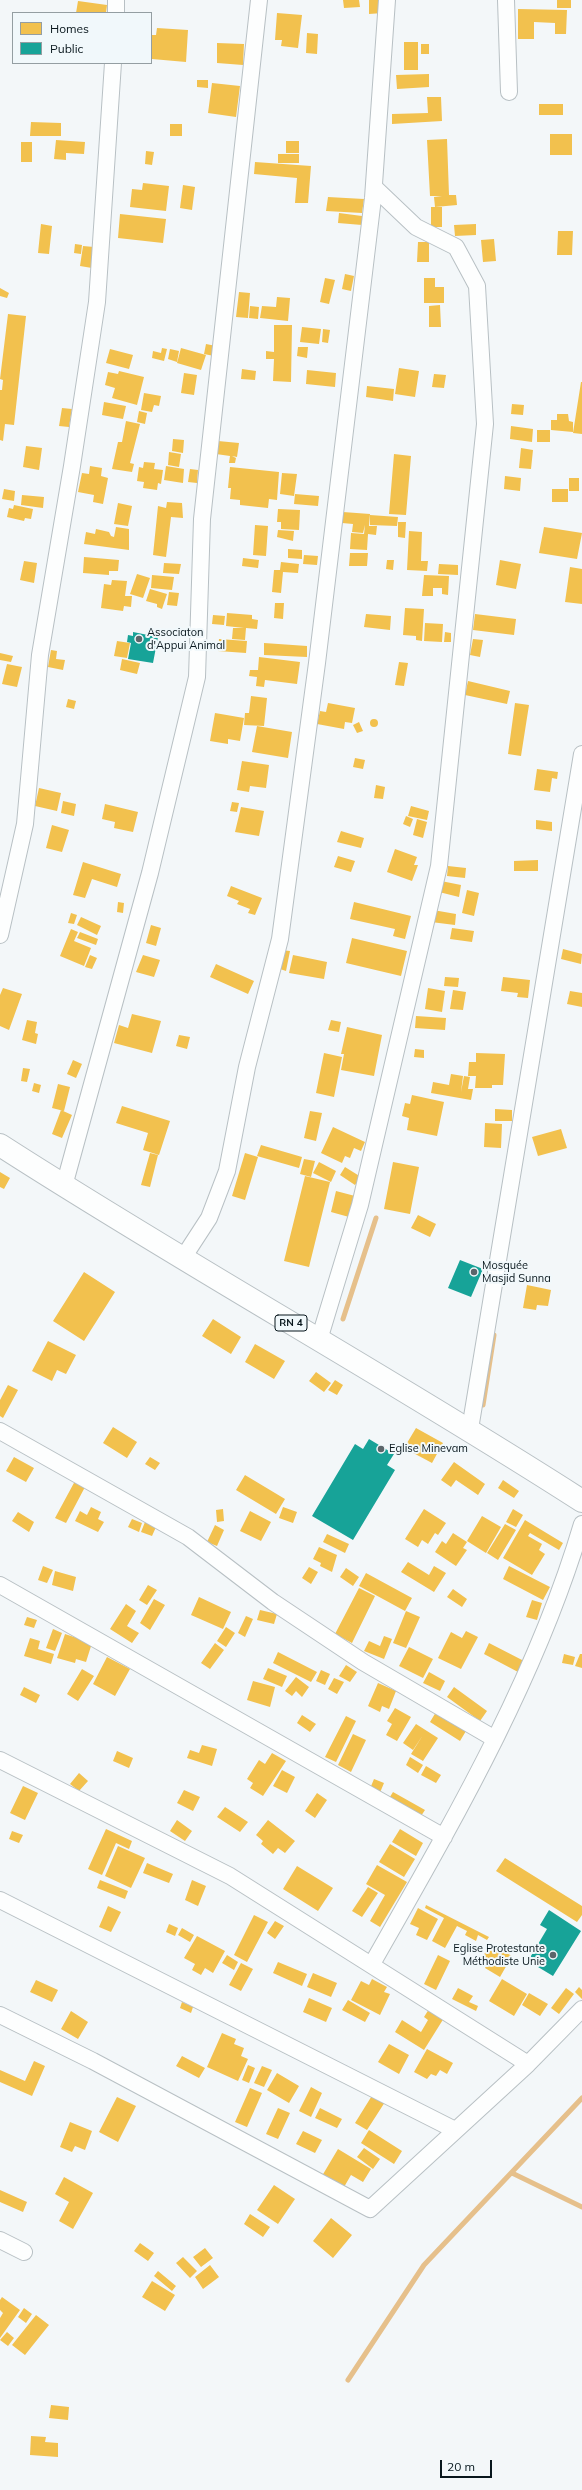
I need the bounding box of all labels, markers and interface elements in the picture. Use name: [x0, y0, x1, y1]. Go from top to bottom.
legend: [12, 12, 152, 64]
text: Homes: [50, 21, 89, 36]
text: Public: [50, 41, 84, 56]
place label: Associaton d'Appui Animal: [147, 626, 225, 652]
marker: Associaton d'Appui Animal: [134, 634, 144, 644]
place label: Mosquée Masjid Sunna: [482, 1259, 551, 1285]
marker: Mosquée Masjid Sunna: [469, 1267, 479, 1277]
road number: RN 4: [275, 1315, 307, 1331]
place label: Eglise Minevam: [389, 1442, 468, 1456]
marker: Eglise Minevam: [376, 1444, 386, 1454]
place label: Eglise Protestante Méthodiste Unie: [453, 1942, 545, 1968]
marker: Eglise Protestante Méthodiste Unie: [548, 1950, 558, 1960]
scale bar: [442, 2452, 494, 2478]
text: 20 m: [447, 2459, 475, 2474]

